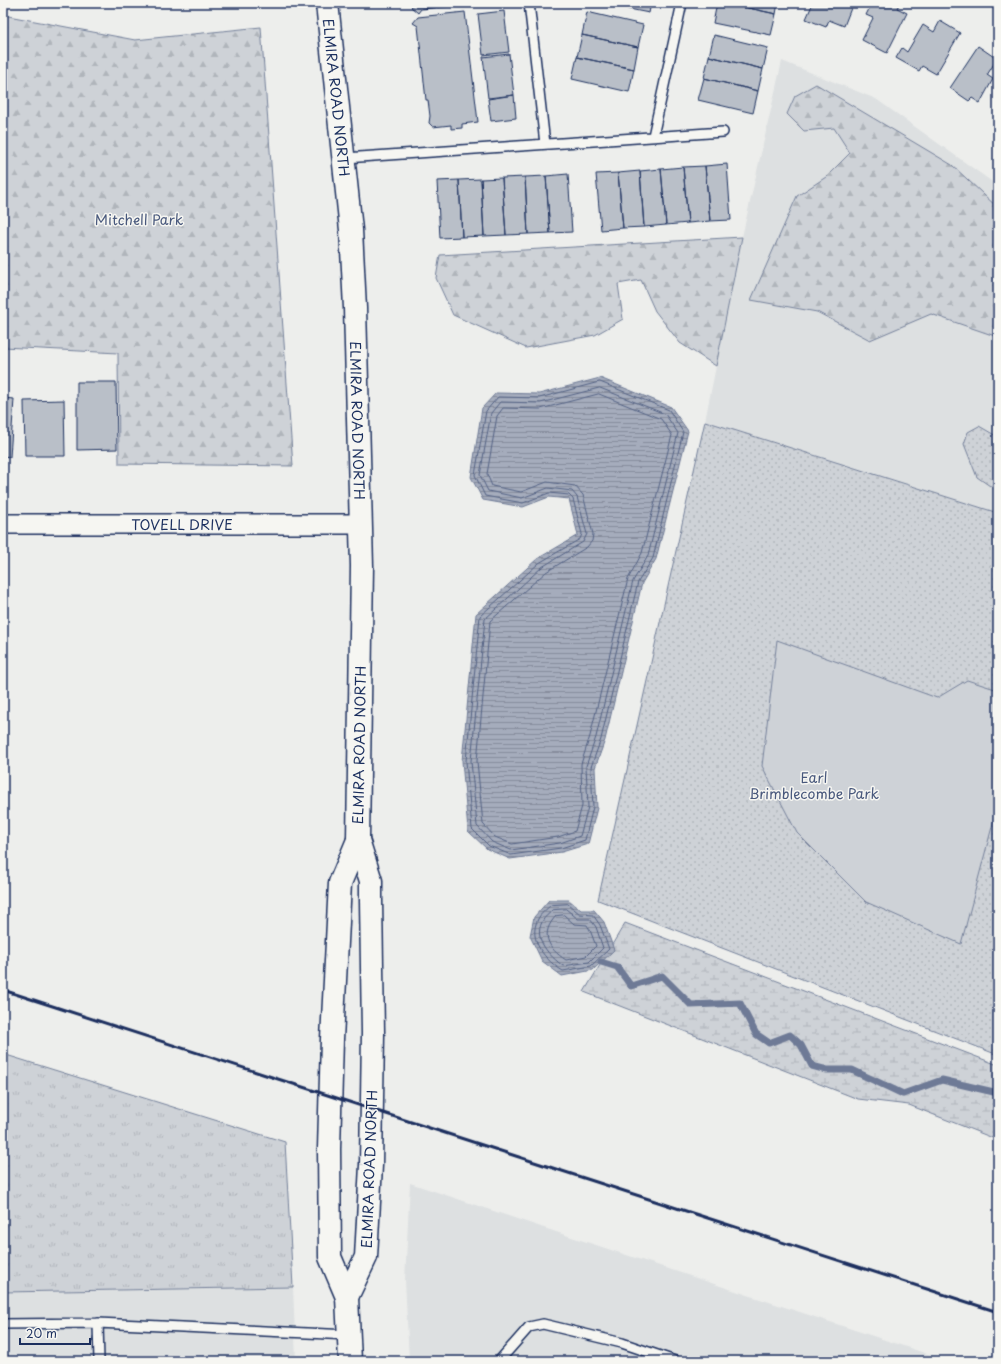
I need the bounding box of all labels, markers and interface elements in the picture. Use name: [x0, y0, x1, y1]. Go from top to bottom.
street label: ELMIRA ROAD NORTH: [318, 17, 356, 178]
park label: Mitchell Park: [95, 209, 184, 230]
street label: ELMIRA ROAD NORTH: [345, 341, 371, 500]
street label: TOVELL DRIVE: [131, 514, 233, 535]
street label: ELMIRA ROAD NORTH: [347, 665, 371, 825]
park label: Earl Brimblecombe Park: [749, 767, 879, 804]
street label: ELMIRA ROAD NORTH: [356, 1089, 382, 1249]
scale bar: [20, 1320, 90, 1346]
text: 20 m: [26, 1324, 57, 1342]

